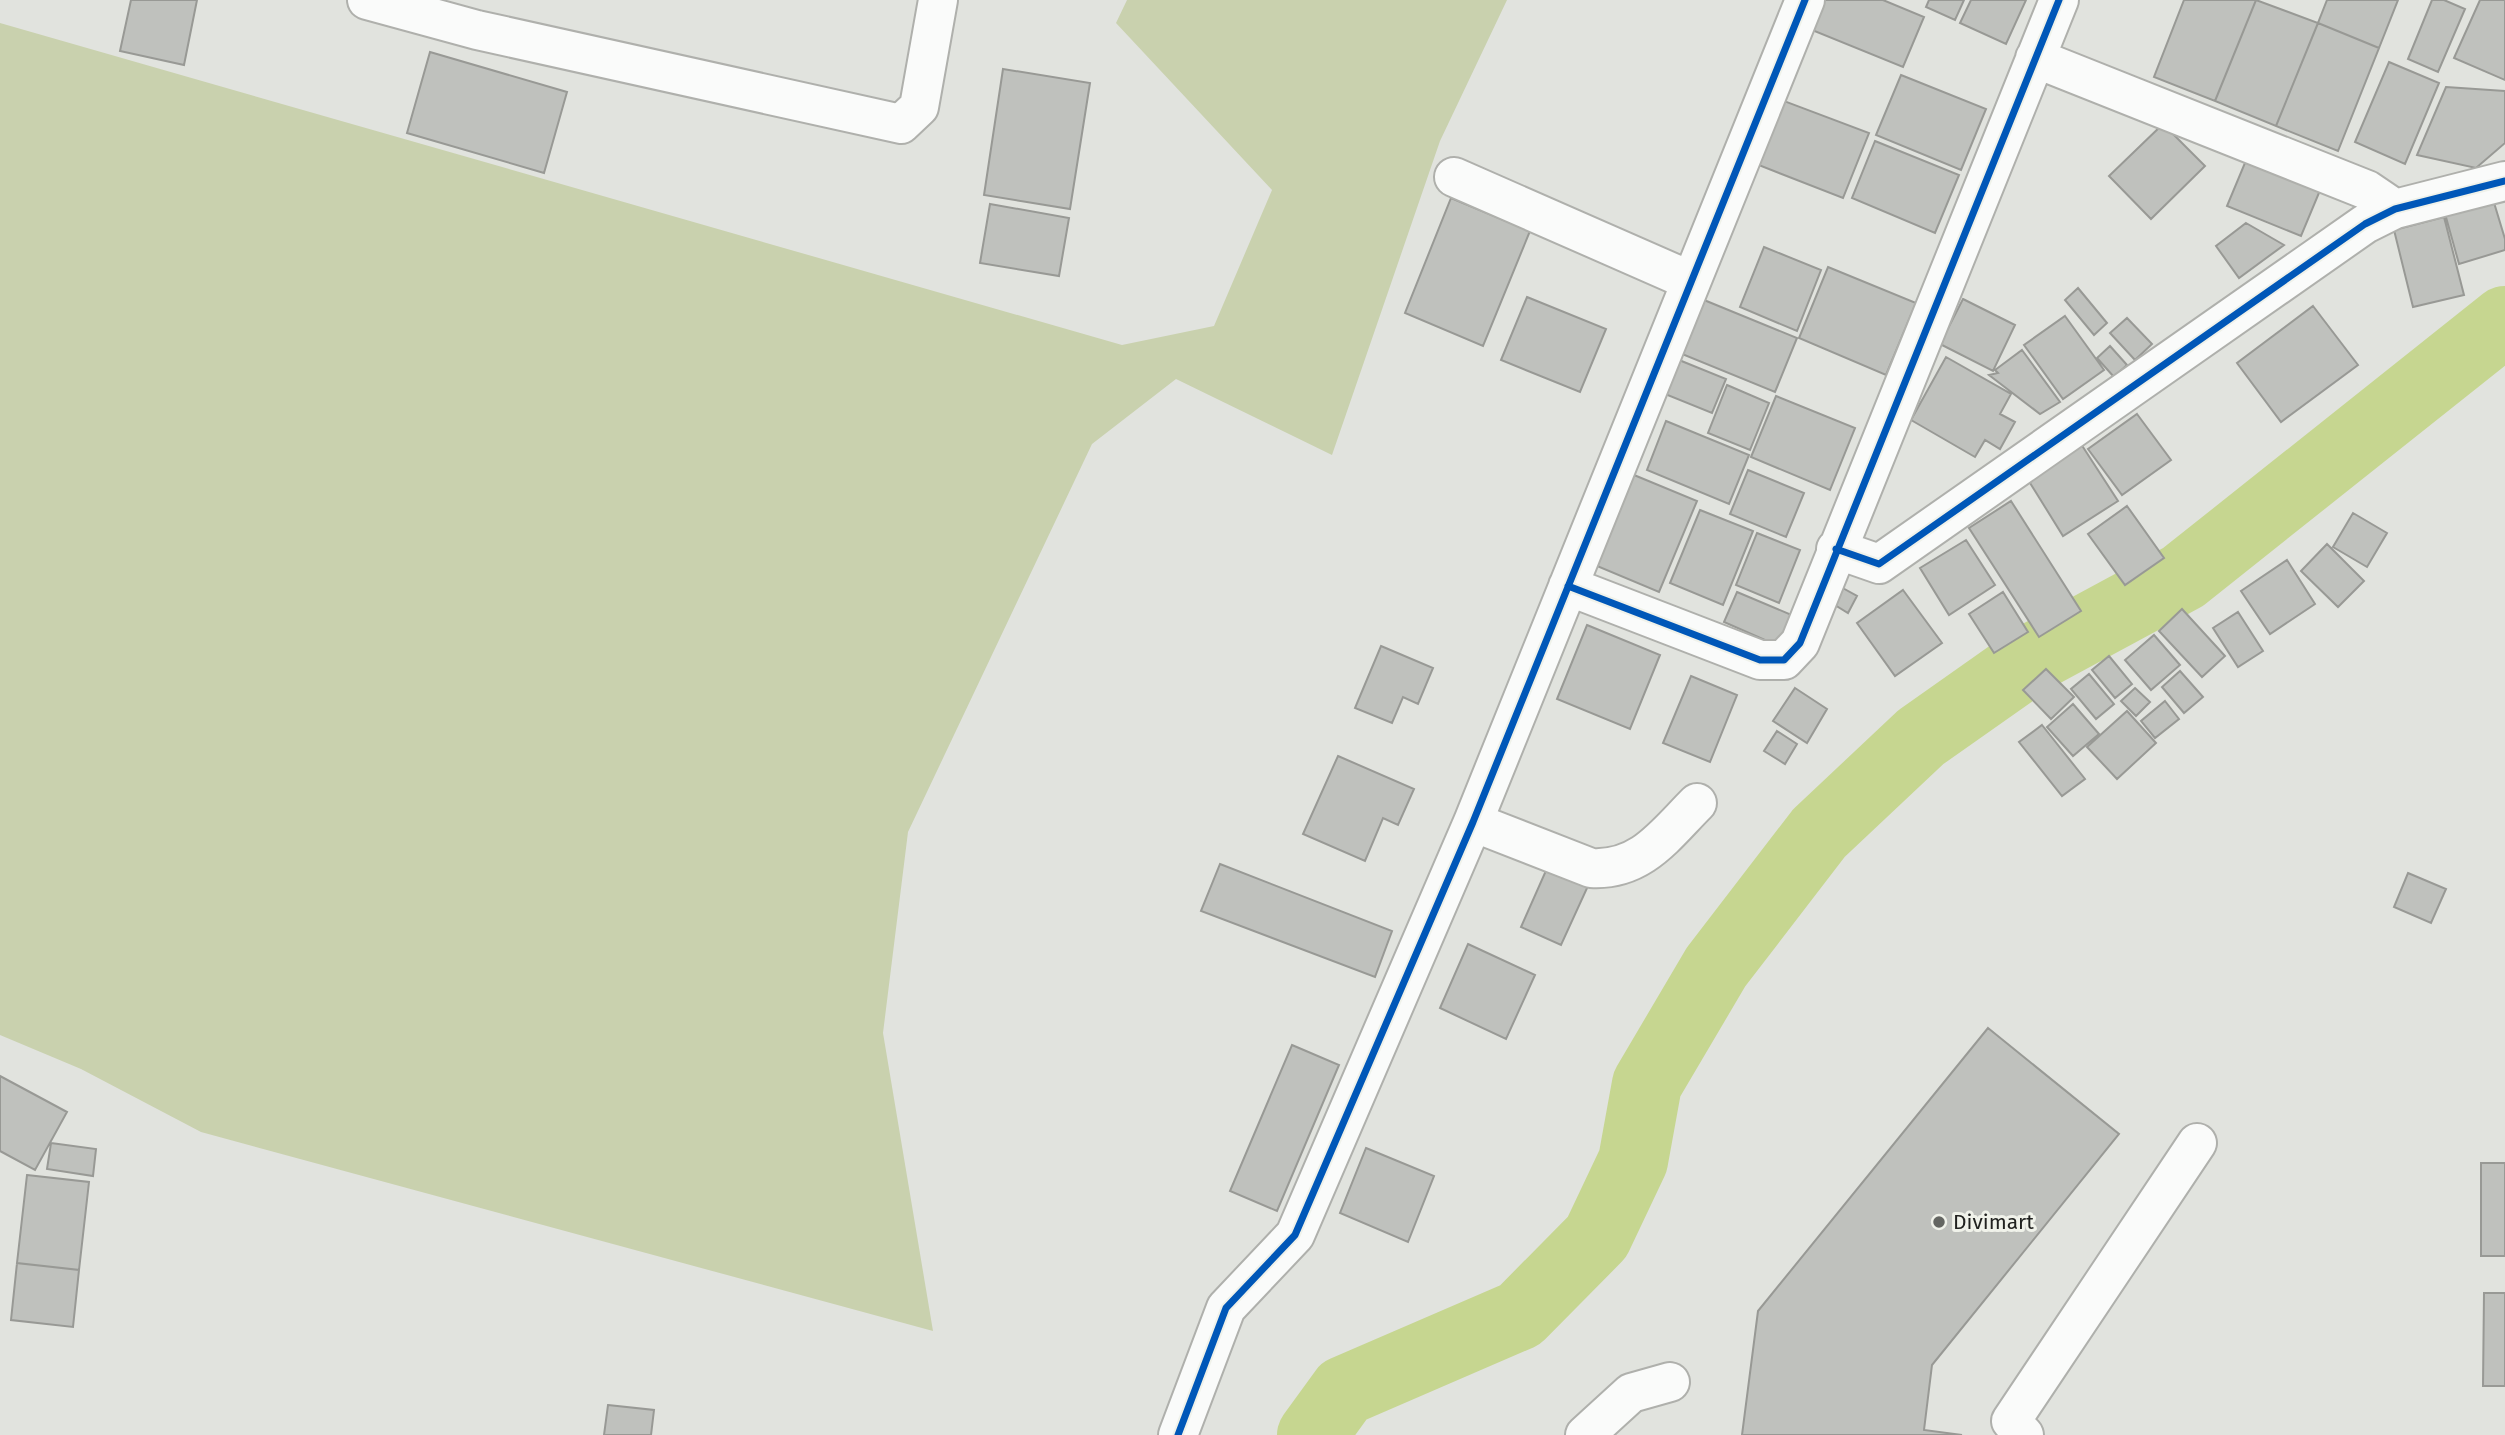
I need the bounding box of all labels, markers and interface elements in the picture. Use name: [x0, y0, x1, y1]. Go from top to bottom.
place label: Divimart: [1953, 1209, 2034, 1235]
marker: Divimart: [1931, 1214, 1947, 1230]

